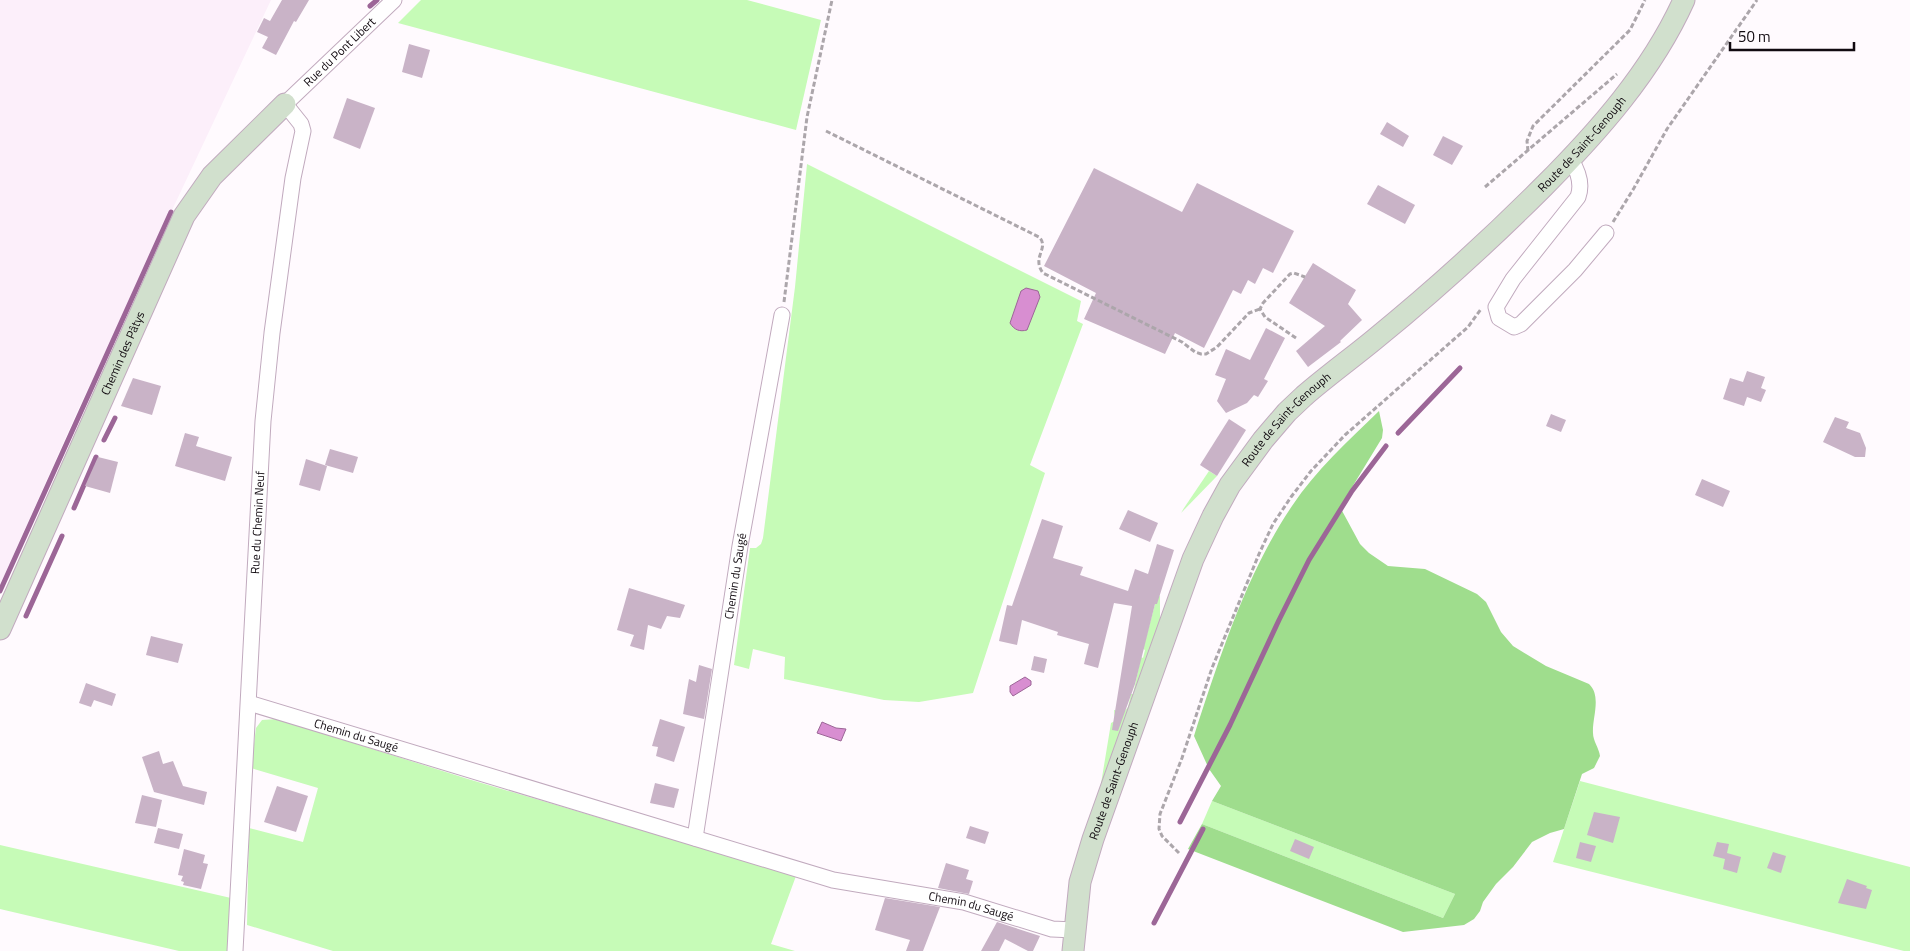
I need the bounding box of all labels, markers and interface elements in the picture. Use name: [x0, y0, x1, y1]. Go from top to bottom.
street label: Rue du Pont Libert: [299, 12, 380, 91]
scale bar: [1730, 20, 1854, 52]
text: 50 m: [1738, 25, 1771, 48]
street label: Route de Saint-Genouph: [1533, 92, 1630, 196]
street label: Chemin des Pâtys: [95, 308, 150, 398]
street label: Route de Saint-Genouph: [1236, 367, 1335, 471]
street label: Rue du Chemin Neuf: [245, 471, 269, 575]
street label: Chemin du Saugé: [719, 531, 751, 621]
street label: Chemin du Saugé: [312, 713, 401, 757]
street label: Route de Saint-Genouph: [1083, 719, 1143, 842]
street label: Chemin du Saugé: [927, 886, 1016, 926]

